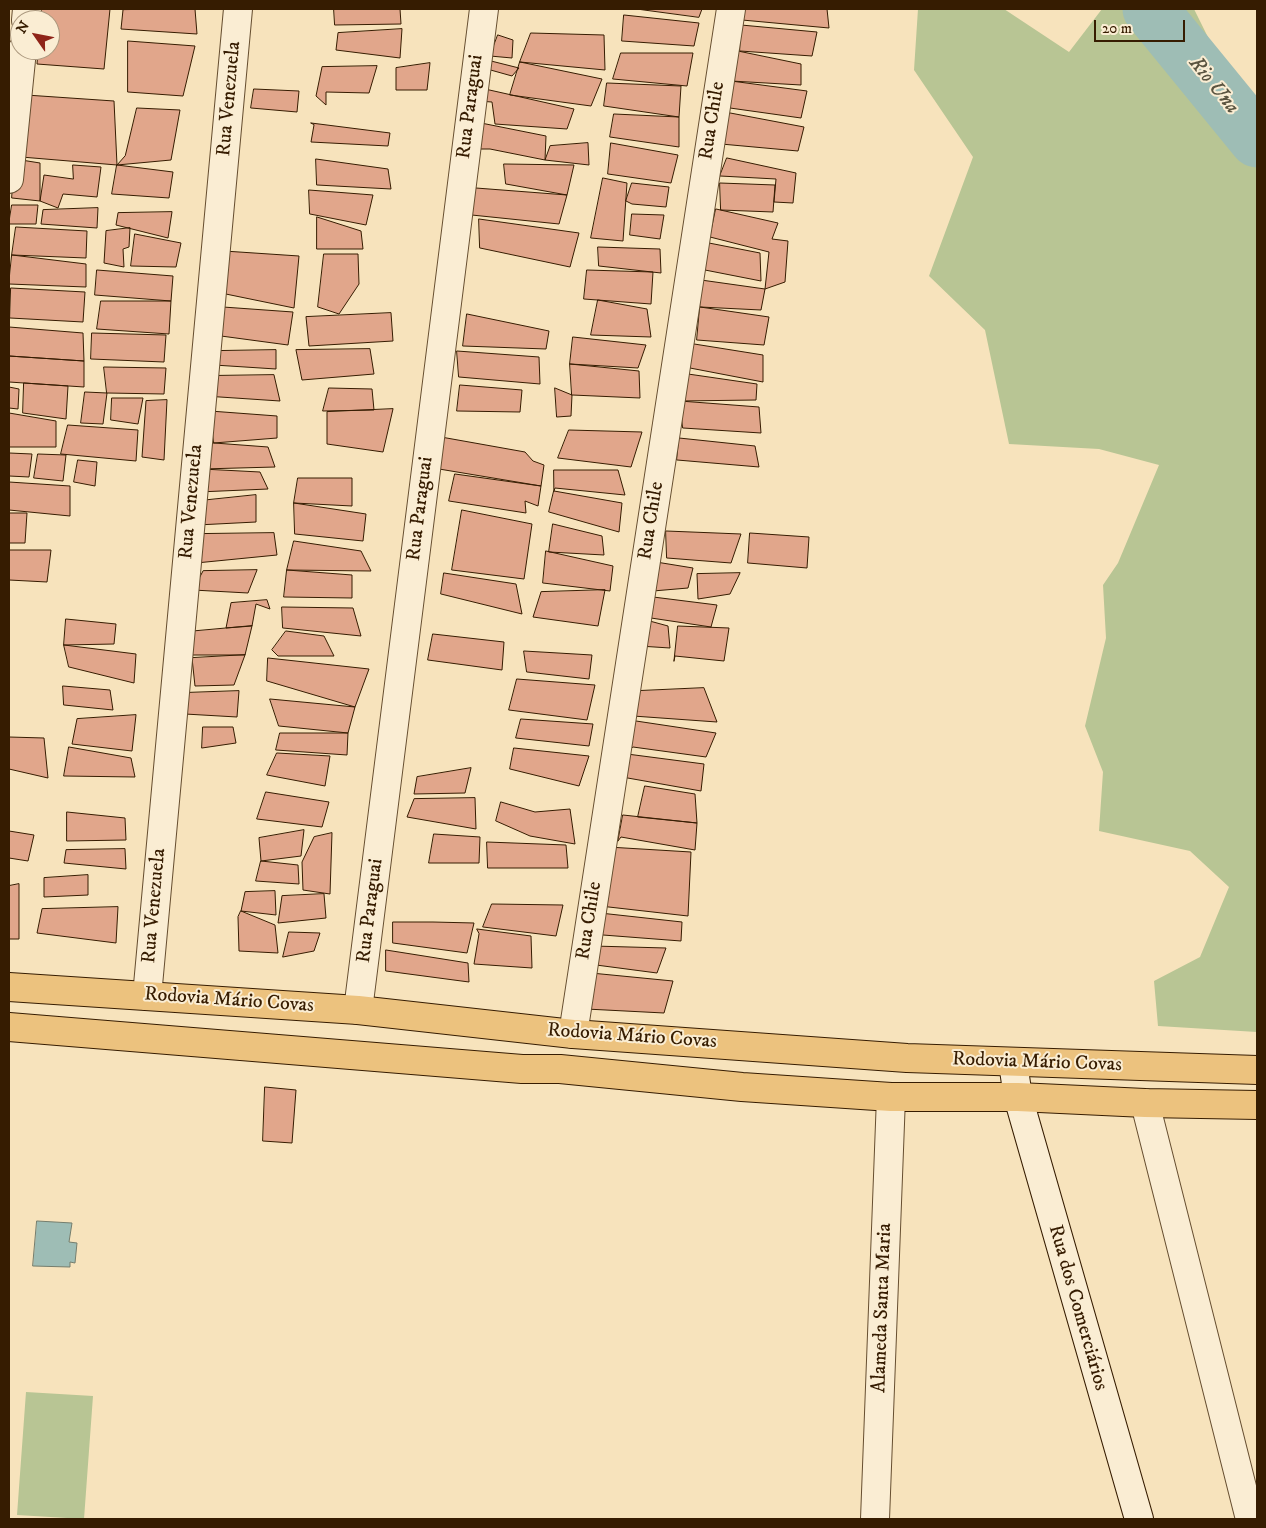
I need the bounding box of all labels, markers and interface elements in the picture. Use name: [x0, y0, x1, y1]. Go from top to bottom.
north arrow: [10, 10, 60, 60]
scale bar: [1096, 10, 1187, 42]
text: N: [13, 18, 34, 37]
text: 20 m: [1102, 19, 1132, 38]
street label: Rua Venezuela: [213, 40, 247, 158]
water label: Rio Una: [1182, 52, 1244, 120]
street label: Rua Paraguai: [453, 54, 489, 160]
street label: Rua Chile: [695, 80, 731, 162]
street label: Rua Venezuela: [175, 443, 209, 561]
street label: Rua Paraguai: [403, 456, 439, 562]
street label: Rua Chile: [634, 480, 670, 562]
street label: Rua Venezuela: [138, 847, 172, 965]
street label: Rua Paraguai: [353, 858, 389, 964]
street label: Rua Chile: [572, 880, 608, 962]
street label: Rodovia Mário Covas: [143, 983, 315, 1019]
street label: Rodovia Mário Covas: [546, 1019, 718, 1055]
street label: Rodovia Mário Covas: [952, 1048, 1122, 1078]
street label: Rua dos Comerciários: [1042, 1222, 1112, 1394]
street label: Alameda Santa Maria: [868, 1223, 898, 1393]

